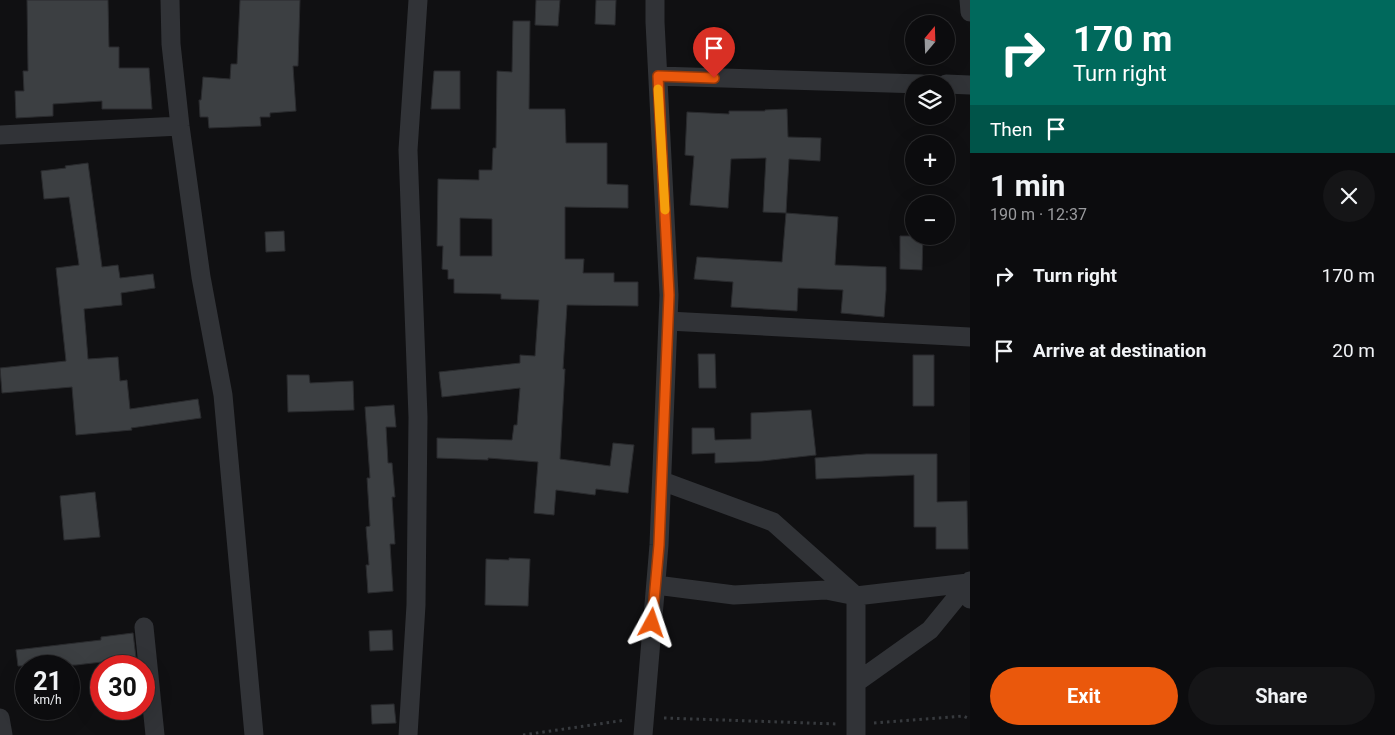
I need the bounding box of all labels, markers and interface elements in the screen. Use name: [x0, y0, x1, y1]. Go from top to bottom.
north arrow: [905, 15, 955, 65]
map controls: [905, 15, 955, 245]
text: 170 m: [1073, 19, 1172, 60]
icon: right: [990, 20, 1055, 85]
pin: [693, 27, 735, 78]
icon: arrive: [700, 34, 728, 62]
text: Turn right: [1073, 61, 1167, 86]
button: layers: [905, 75, 955, 125]
icon: arrive: [1042, 115, 1070, 143]
text: Then: [990, 118, 1032, 141]
button: +: [905, 135, 955, 185]
text: 1 min: [990, 168, 1065, 203]
button: close: [1323, 170, 1375, 222]
button: −: [905, 195, 955, 245]
text: 190 m · 12:37: [990, 205, 1087, 224]
icon: right: [990, 262, 1018, 290]
text: Turn right: [1033, 264, 1117, 287]
text: 170 m: [1322, 264, 1375, 287]
icon: arrive: [990, 337, 1018, 365]
text: Arrive at destination: [1033, 339, 1206, 362]
text: 20 m: [1332, 339, 1375, 362]
position arrow: [625, 596, 677, 648]
speed limit sign: 30: [90, 655, 155, 720]
text: 21: [33, 667, 62, 696]
button: Exit: [990, 667, 1178, 725]
button: Share: [1188, 667, 1375, 725]
text: km/h: [33, 693, 62, 707]

